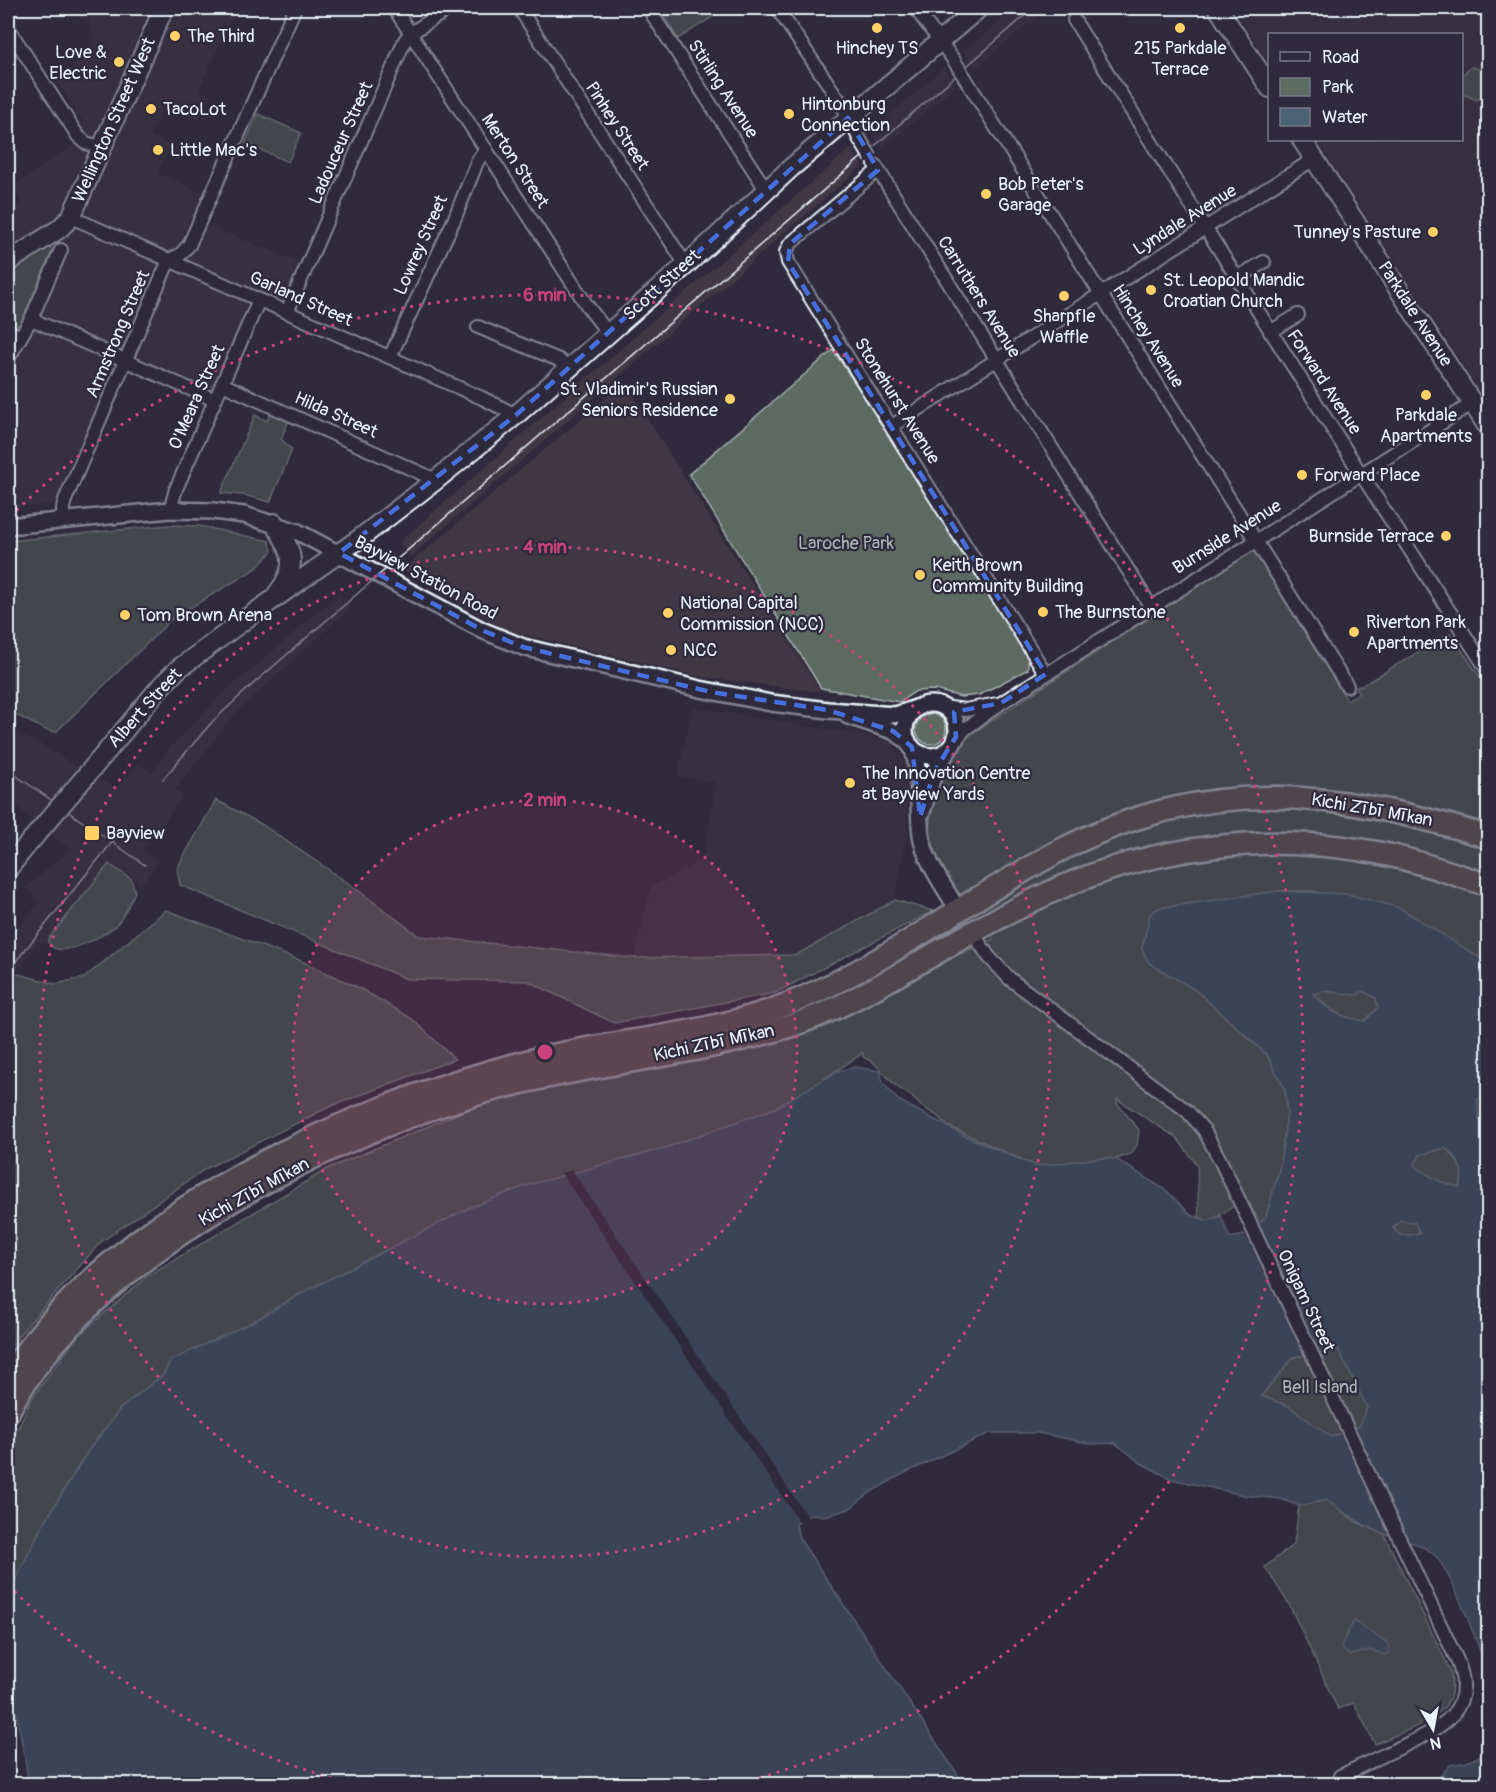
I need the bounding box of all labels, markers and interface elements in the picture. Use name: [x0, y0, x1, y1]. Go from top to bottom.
marker: Hinchey TS: [870, 21, 884, 35]
marker: 215 Parkdale Terrace: [1173, 21, 1187, 35]
place label: The Third: [187, 25, 255, 48]
marker: The Third: [168, 29, 182, 43]
street label: Wellington Street West: [67, 33, 161, 206]
legend: [1268, 33, 1463, 141]
street label: Stirling Avenue: [683, 35, 764, 143]
place label: Hinchey TS: [835, 37, 919, 60]
place label: 215 Parkdale Terrace: [1134, 37, 1226, 81]
place label: Love & Electric: [49, 41, 107, 85]
text: Road: [1322, 46, 1359, 69]
marker: Love & Electric: [112, 55, 126, 69]
text: Park: [1322, 76, 1354, 99]
street label: Ladouceur Street: [304, 77, 379, 208]
street label: Pinhey Street: [580, 77, 655, 175]
place label: Hintonburg Connection: [801, 93, 890, 137]
place label: TacoLot: [163, 98, 227, 121]
marker: TacoLot: [144, 102, 158, 116]
text: Water: [1322, 106, 1368, 129]
marker: Hintonburg Connection: [782, 107, 796, 121]
street label: Merton Street: [476, 109, 554, 213]
place label: Little Mac's: [170, 139, 257, 162]
marker: Little Mac's: [151, 143, 165, 157]
place label: Bob Peter's Garage: [998, 173, 1084, 217]
street label: Lyndale Avenue: [1129, 179, 1241, 261]
marker: Bob Peter's Garage: [979, 187, 993, 201]
street label: Lowrey Street: [389, 191, 454, 299]
place label: Tunney's Pasture: [1294, 221, 1421, 244]
marker: Tunney's Pasture: [1426, 225, 1440, 239]
street label: Carruthers Avenue: [932, 232, 1026, 362]
street label: Scott Street: [618, 244, 706, 326]
street label: Parkdale Avenue: [1372, 257, 1458, 371]
street label: Armstrong Street: [81, 266, 156, 401]
street label: Garland Street: [246, 266, 357, 332]
place label: St. Leopold Mandic Croatian Church: [1163, 269, 1305, 313]
street label: Hinchey Avenue: [1107, 280, 1189, 392]
marker: St. Leopold Mandic Croatian Church: [1144, 283, 1158, 297]
text: 6 min: [523, 284, 567, 307]
marker: Sharpfle Waffle: [1057, 289, 1071, 303]
place label: Sharpfle Waffle: [1033, 305, 1095, 349]
street label: Forward Avenue: [1281, 325, 1367, 439]
street label: Stonehurst Avenue: [849, 334, 945, 469]
street label: O'Meara Street: [164, 340, 231, 453]
place label: St. Vladimir's Russian Seniors Residence: [559, 378, 718, 422]
street label: Hilda Street: [291, 386, 382, 444]
marker: Parkdale Apartments: [1419, 388, 1433, 402]
marker: St. Vladimir's Russian Seniors Residence: [723, 392, 737, 406]
place label: Parkdale Apartments: [1380, 404, 1472, 448]
place label: Forward Place: [1314, 464, 1420, 487]
marker: Forward Place: [1295, 468, 1309, 482]
street label: Burnside Avenue: [1168, 494, 1286, 580]
place label: Burnside Terrace: [1308, 525, 1434, 548]
marker: Burnside Terrace: [1439, 529, 1453, 543]
street label: Bayview Station Road: [350, 530, 502, 626]
park label: Laroche Park: [798, 532, 895, 555]
text: 4 min: [523, 536, 567, 559]
place label: Keith Brown Community Building: [932, 554, 1083, 598]
marker: Keith Brown Community Building: [913, 568, 927, 582]
place label: National Capital Commission (NCC): [680, 592, 825, 636]
place label: The Burnstone: [1055, 601, 1166, 624]
place label: Tom Brown Arena: [137, 604, 272, 627]
marker: The Burnstone: [1036, 605, 1050, 619]
marker: National Capital Commission (NCC): [661, 606, 675, 620]
marker: Tom Brown Arena: [118, 608, 132, 622]
place label: Riverton Park Apartments: [1366, 611, 1466, 655]
marker: Riverton Park Apartments: [1347, 625, 1361, 639]
place label: NCC: [683, 639, 717, 662]
marker: NCC: [664, 643, 678, 657]
street label: Albert Street: [103, 663, 188, 753]
place label: The Innovation Centre at Bayview Yards: [862, 762, 1031, 806]
marker: The Innovation Centre at Bayview Yards: [843, 776, 857, 790]
street label: Kichi Zībī Mīkan: [1309, 788, 1435, 832]
text: 2 min: [523, 789, 567, 812]
place label: Bayview: [106, 822, 165, 845]
marker: Bayview: [83, 824, 101, 842]
street label: Kichi Zībī Mīkan: [651, 1019, 777, 1067]
centre of rings: [535, 1042, 555, 1062]
street label: Kichi Zībī Mīkan: [195, 1152, 313, 1232]
street label: Onigam Street: [1272, 1246, 1340, 1357]
park label: Bell Island: [1282, 1376, 1358, 1399]
north arrow: [1403, 1699, 1463, 1759]
text: N: [1428, 1732, 1442, 1754]

